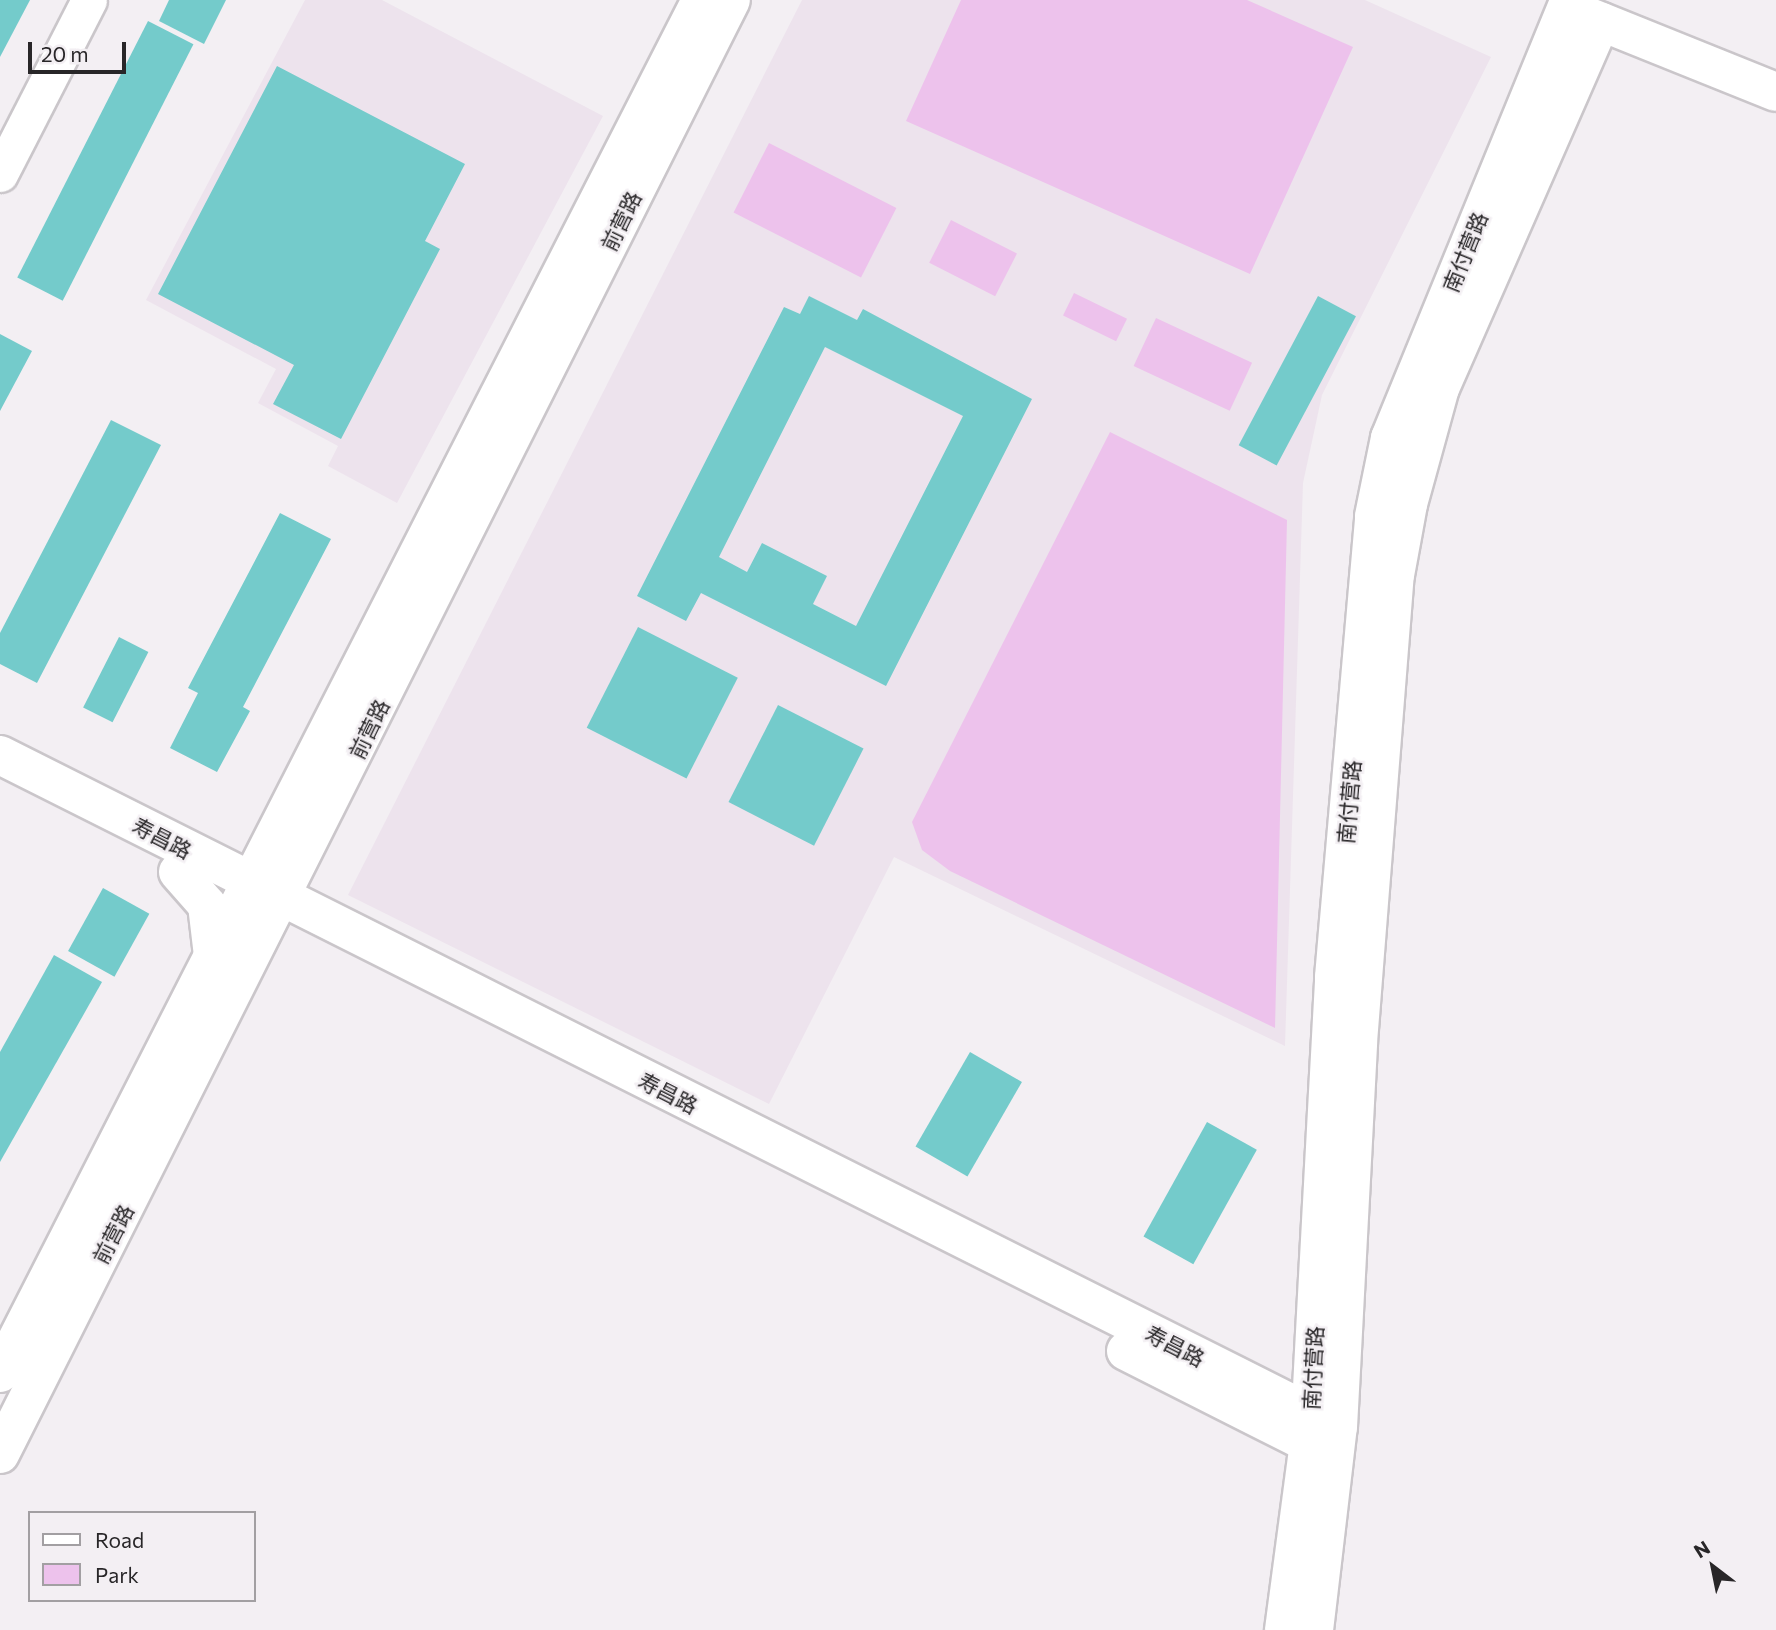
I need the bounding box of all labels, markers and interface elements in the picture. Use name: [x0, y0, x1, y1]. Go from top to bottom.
scale bar: [32, 28, 130, 72]
text: 20 m: [41, 41, 89, 66]
street label: 前营路: [596, 187, 646, 255]
street label: 南付营路: [1438, 208, 1492, 296]
street label: 前营路: [344, 695, 394, 763]
street label: 南付营路: [1333, 759, 1365, 845]
street label: 寿昌路: [128, 812, 196, 864]
street label: 寿昌路: [634, 1067, 702, 1119]
street label: 前营路: [87, 1200, 139, 1268]
street label: 寿昌路: [1141, 1320, 1209, 1372]
street label: 南付营路: [1298, 1325, 1328, 1411]
legend: [28, 1511, 256, 1602]
text: Road: [95, 1527, 144, 1552]
north arrow: [1678, 1532, 1748, 1602]
text: N: [1689, 1535, 1714, 1562]
text: Park: [95, 1562, 139, 1587]

